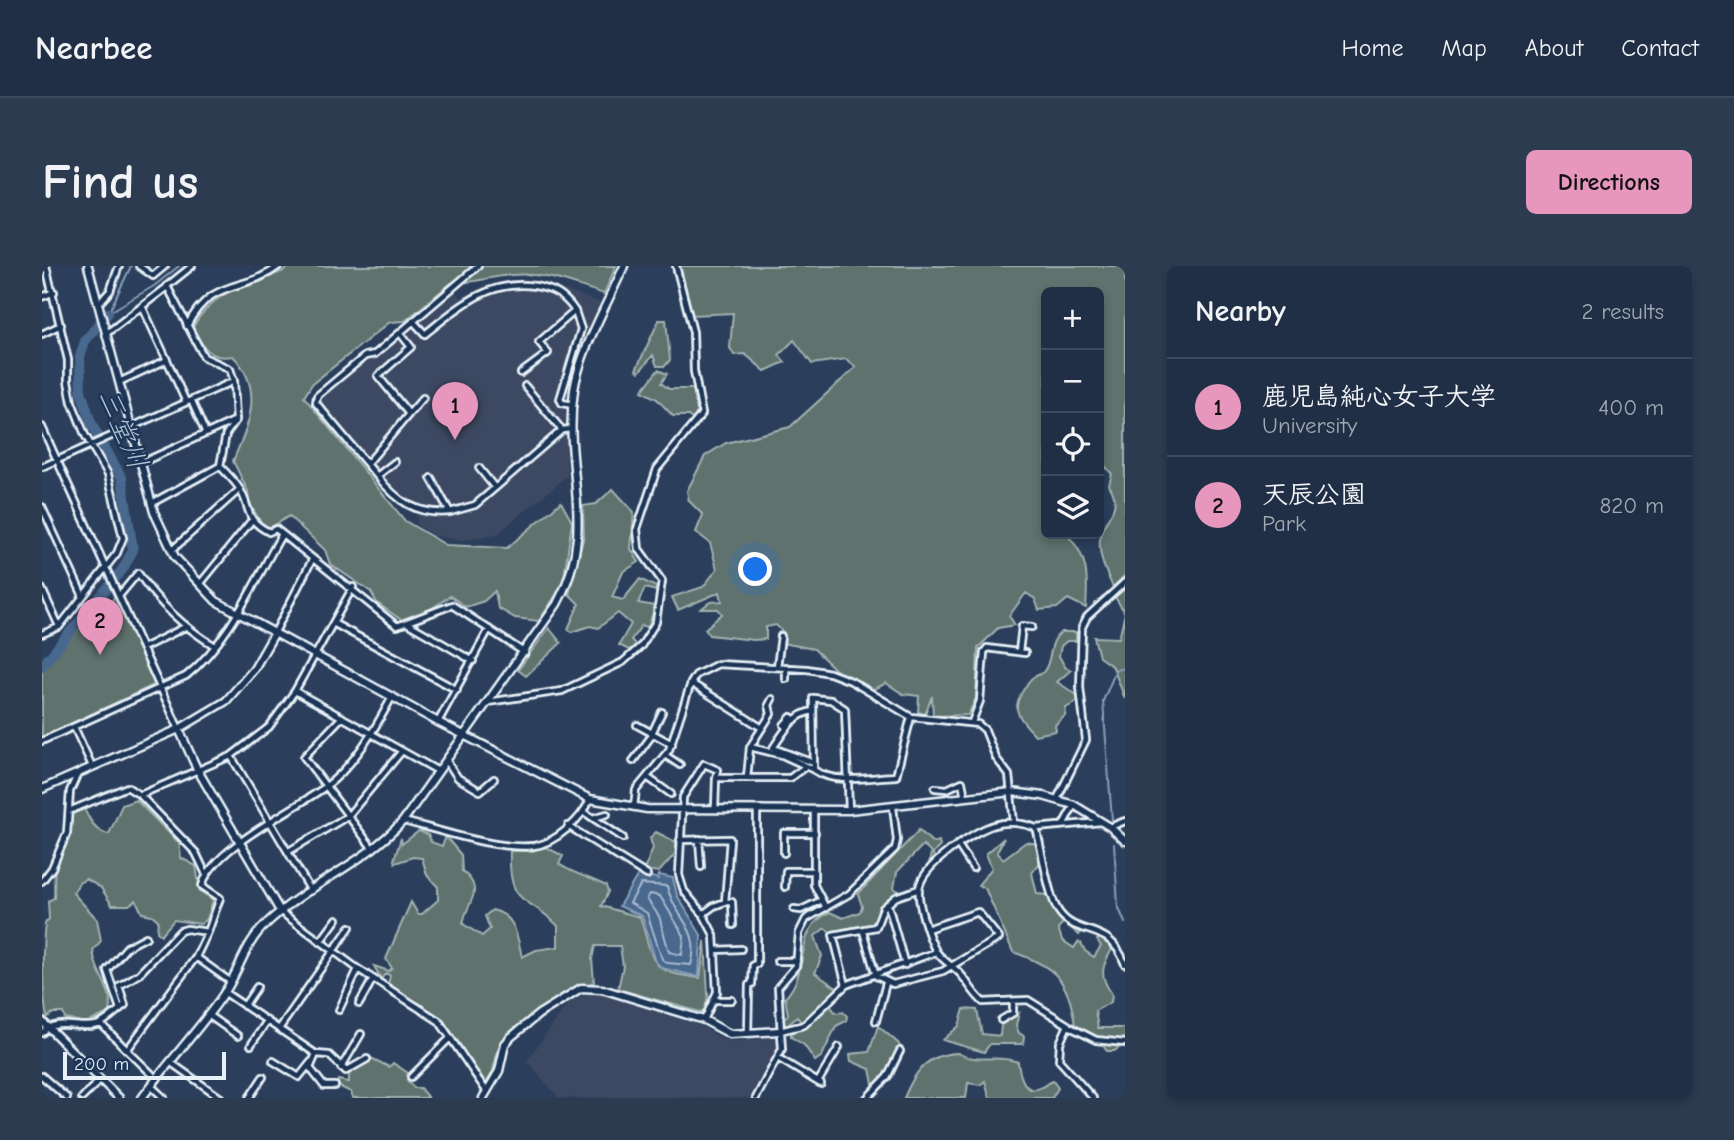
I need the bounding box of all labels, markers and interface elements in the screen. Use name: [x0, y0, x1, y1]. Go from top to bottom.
text: Nearbee: [35, 29, 153, 67]
text: Home: [1342, 34, 1403, 62]
text: Map: [1441, 34, 1487, 62]
text: About: [1525, 34, 1583, 62]
text: Contact: [1621, 34, 1699, 62]
button: Directions: [1526, 150, 1692, 214]
text: Find us: [42, 154, 198, 210]
map controls: [1041, 287, 1104, 539]
button: +: [1041, 287, 1104, 350]
text: Nearby: [1195, 294, 1286, 329]
text: 2 results: [1582, 298, 1664, 325]
button: −: [1041, 350, 1104, 413]
pin: 1: [432, 382, 478, 440]
text: 鹿児島純心女子大学: [1262, 382, 1496, 412]
water label: 三堂川: [92, 384, 154, 474]
text: 1: [1213, 394, 1223, 421]
text: 400 m: [1598, 394, 1664, 421]
text: University: [1262, 412, 1357, 439]
button: locate: [1041, 413, 1104, 476]
button: layers: [1041, 476, 1104, 539]
text: 天辰公園: [1262, 480, 1366, 510]
text: 2: [1212, 492, 1224, 519]
text: 820 m: [1599, 492, 1664, 519]
text: Park: [1262, 510, 1306, 537]
your location: [738, 552, 772, 586]
pin: 2: [77, 597, 123, 655]
scale bar: [63, 1049, 226, 1081]
text: 200 m: [74, 1053, 129, 1075]

